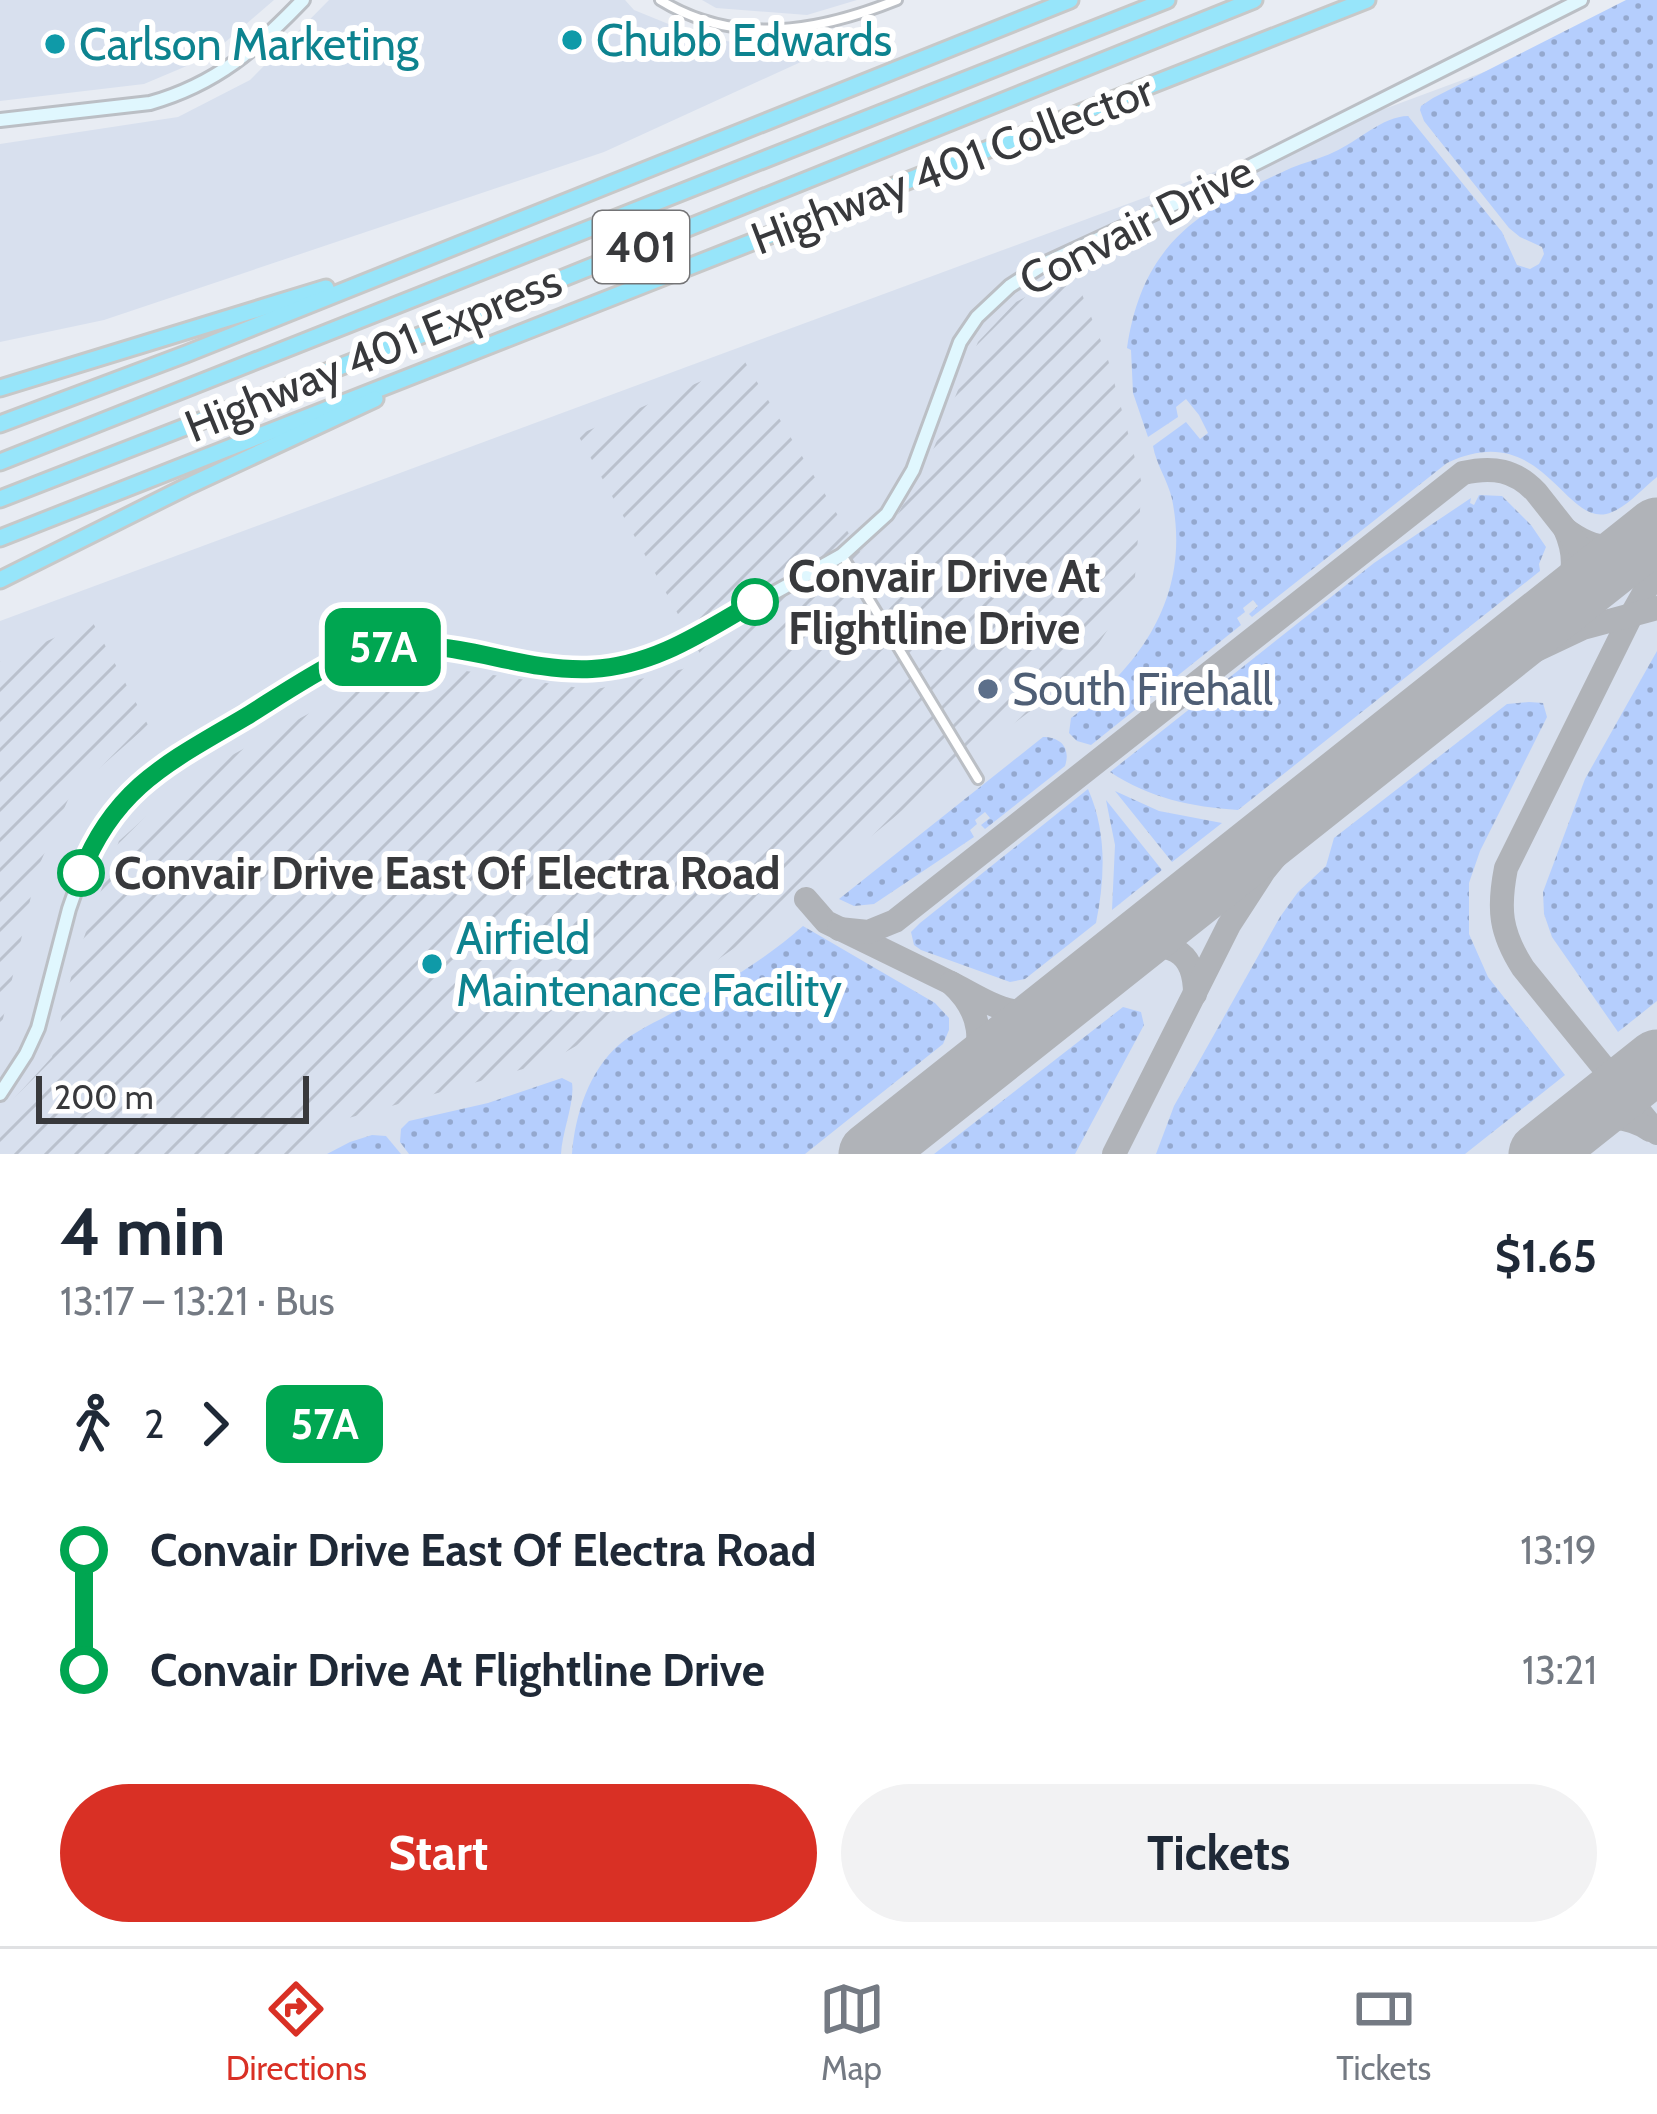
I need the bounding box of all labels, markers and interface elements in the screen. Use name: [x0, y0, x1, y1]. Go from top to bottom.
place label: Chubb Edwards: [596, 13, 892, 67]
place label: Carlson Marketing: [79, 17, 419, 71]
marker: Chubb Edwards: [559, 27, 585, 53]
marker: Carlson Marketing: [42, 31, 68, 57]
street label: Highway 401 Collector: [744, 62, 1161, 266]
street label: Convair Drive: [1010, 143, 1262, 307]
road number: 401: [593, 211, 689, 283]
street label: Highway 401 Express: [177, 253, 569, 453]
place label: Convair Drive At Flightline Drive: [788, 549, 1101, 655]
marker: Convair Drive At Flightline Drive: [733, 580, 777, 624]
line badge: 57A: [314, 608, 452, 686]
text: 57A: [349, 621, 417, 673]
place label: South Firehall: [1012, 662, 1273, 716]
marker: South Firehall: [975, 676, 1001, 702]
place label: Convair Drive East Of Electra Road: [114, 846, 781, 900]
marker: Convair Drive East Of Electra Road: [59, 851, 103, 895]
place label: Airfield Maintenance Facility: [456, 911, 842, 1017]
marker: Airfield Maintenance Facility: [419, 951, 445, 977]
scale bar: [36, 1070, 309, 1123]
text: 200 m: [54, 1077, 154, 1117]
text: 4 min: [60, 1191, 225, 1272]
text: $1.65: [1495, 1229, 1597, 1283]
text: 13:17 – 13:21 · Bus: [60, 1277, 335, 1325]
icon: walk: [60, 1391, 126, 1457]
icon: forward: [182, 1391, 248, 1457]
text: 57A: [290, 1398, 359, 1450]
text: 2: [144, 1400, 164, 1448]
text: Convair Drive East Of Electra Road: [150, 1523, 817, 1577]
text: 13:19: [1520, 1526, 1597, 1574]
text: Convair Drive At Flightline Drive: [150, 1643, 765, 1697]
text: 13:21: [1522, 1646, 1597, 1694]
button: Start: [60, 1784, 817, 1922]
button: Tickets: [841, 1784, 1597, 1922]
tab: Directions: [226, 1976, 367, 2088]
tab: Map: [819, 1976, 885, 2088]
tab: Tickets: [1336, 1976, 1431, 2088]

